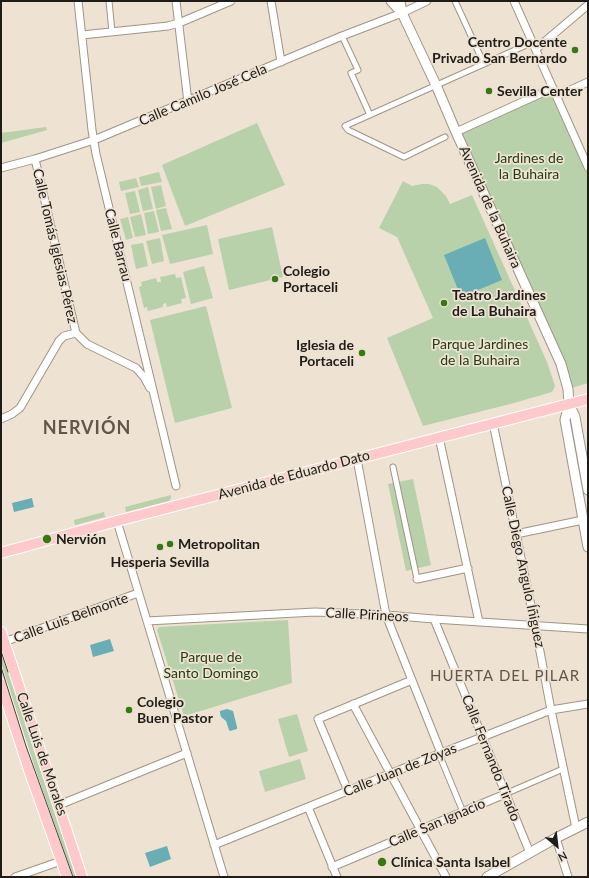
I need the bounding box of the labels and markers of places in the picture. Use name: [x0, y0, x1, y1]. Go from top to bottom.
place label: Centro Docente Privado San Bernardo: [432, 34, 567, 66]
marker: Centro Docente Privado San Bernardo: [570, 45, 580, 55]
place label: Sevilla Center: [497, 83, 583, 99]
marker: Sevilla Center: [484, 86, 494, 96]
place label: Colegio Portaceli: [283, 263, 338, 296]
marker: Colegio Portaceli: [270, 274, 280, 284]
place label: Teatro Jardines de La Buhaira: [452, 287, 546, 320]
marker: Teatro Jardines de La Buhaira: [439, 298, 449, 308]
place label: Iglesia de Portaceli: [296, 337, 354, 370]
marker: Iglesia de Portaceli: [357, 348, 367, 358]
place label: Nervión: [56, 531, 106, 547]
marker: Nervión: [41, 533, 53, 545]
place label: Metropolitan: [178, 536, 260, 552]
marker: Metropolitan: [165, 539, 175, 549]
marker: Hesperia Sevilla: [155, 542, 165, 552]
place label: Hesperia Sevilla: [111, 554, 209, 570]
place label: Colegio Buen Pastor: [137, 694, 213, 726]
marker: Colegio Buen Pastor: [124, 705, 134, 715]
place label: Clínica Santa Isabel: [391, 854, 510, 870]
marker: Clínica Santa Isabel: [376, 856, 388, 868]

